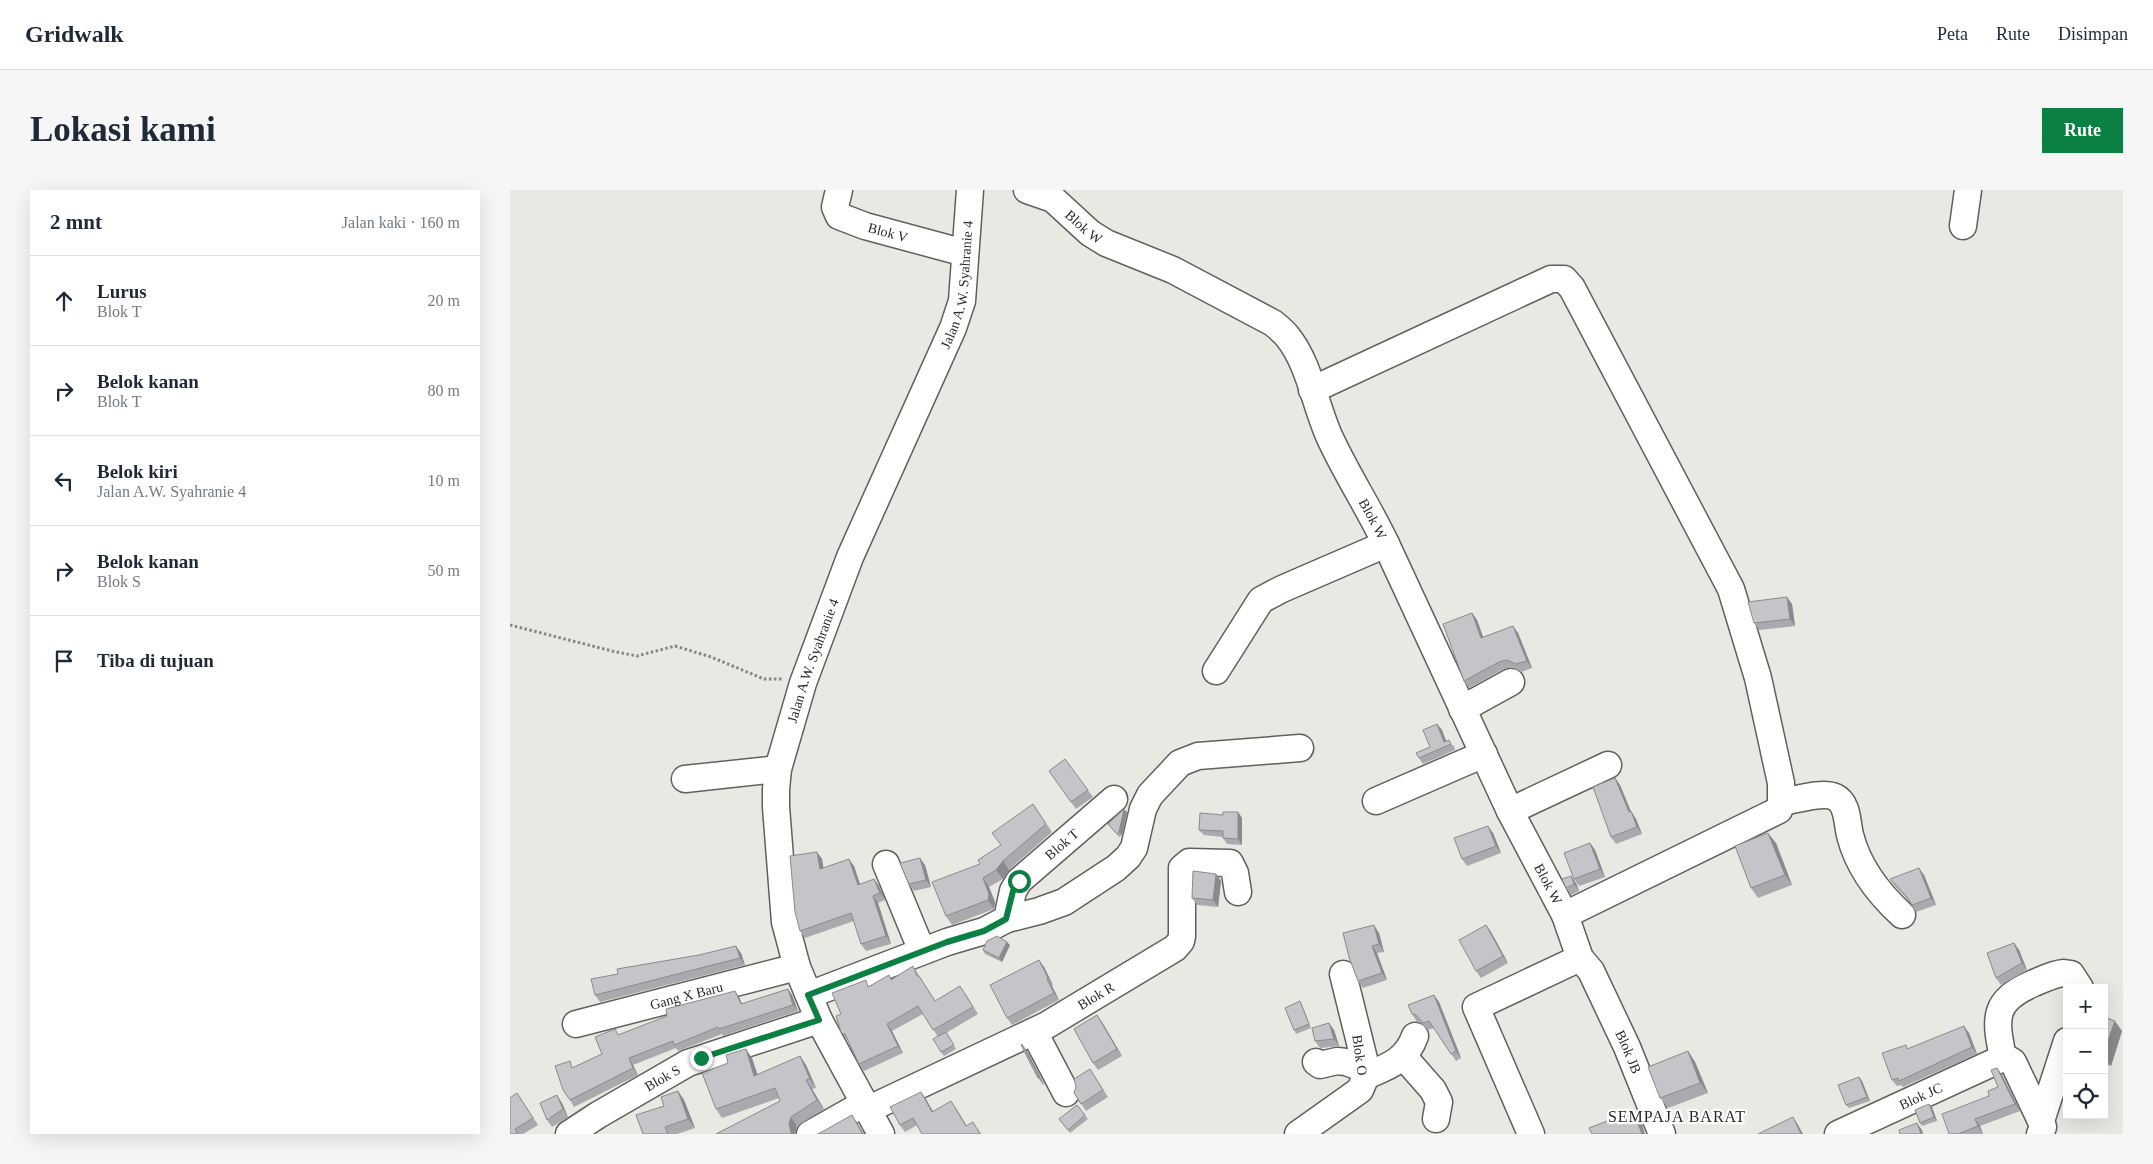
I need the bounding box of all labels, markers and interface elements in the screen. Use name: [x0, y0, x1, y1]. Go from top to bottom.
text: Gridwalk: [25, 21, 124, 47]
text: Peta: [1937, 24, 1968, 44]
text: Rute: [1996, 24, 2030, 44]
text: Disimpan: [2058, 24, 2128, 44]
button: Rute: [2042, 108, 2123, 153]
text: Lokasi kami: [30, 110, 216, 149]
street label: Blok W: [1062, 207, 1105, 247]
text: 2 mnt: [50, 210, 102, 234]
text: Jalan kaki · 160 m: [342, 214, 460, 231]
street label: Blok V: [866, 220, 909, 245]
street label: Jalan A.W. Syahranie 4: [938, 220, 976, 351]
text: Lurus: [97, 281, 147, 302]
icon: ahead: [50, 287, 78, 315]
text: 20 m: [428, 292, 460, 309]
text: Blok T: [97, 303, 142, 320]
text: Belok kanan: [97, 371, 199, 392]
icon: right: [50, 377, 78, 405]
text: 80 m: [428, 382, 460, 399]
text: Blok T: [97, 393, 142, 410]
text: Belok kiri: [97, 461, 178, 482]
icon: left: [50, 467, 78, 495]
text: 10 m: [428, 472, 460, 489]
text: Jalan A.W. Syahranie 4: [97, 483, 246, 500]
street label: Blok W: [1356, 496, 1390, 542]
text: Belok kanan: [97, 551, 199, 572]
icon: right: [50, 557, 78, 585]
text: 50 m: [428, 562, 460, 579]
text: Blok S: [97, 573, 141, 590]
street label: Jalan A.W. Syahranie 4: [785, 597, 842, 725]
icon: arrive: [50, 647, 78, 675]
text: Tiba di tujuan: [97, 650, 214, 671]
street label: Blok T: [1042, 826, 1082, 863]
street label: Blok W: [1531, 861, 1565, 908]
route start: [1008, 870, 1031, 893]
street label: Gang X Baru: [648, 979, 725, 1013]
street label: Blok R: [1075, 979, 1118, 1013]
map controls: [2063, 984, 2108, 1119]
button: +: [2063, 984, 2108, 1029]
street label: Blok JB: [1612, 1028, 1644, 1076]
button: −: [2063, 1029, 2108, 1074]
street label: Blok O: [1349, 1034, 1370, 1076]
route end: [690, 1047, 713, 1070]
street label: Blok S: [642, 1062, 683, 1094]
button: locate: [2063, 1074, 2108, 1119]
street label: Blok JC: [1897, 1080, 1945, 1113]
district label: SEMPAJA BARAT: [1608, 1108, 1746, 1125]

